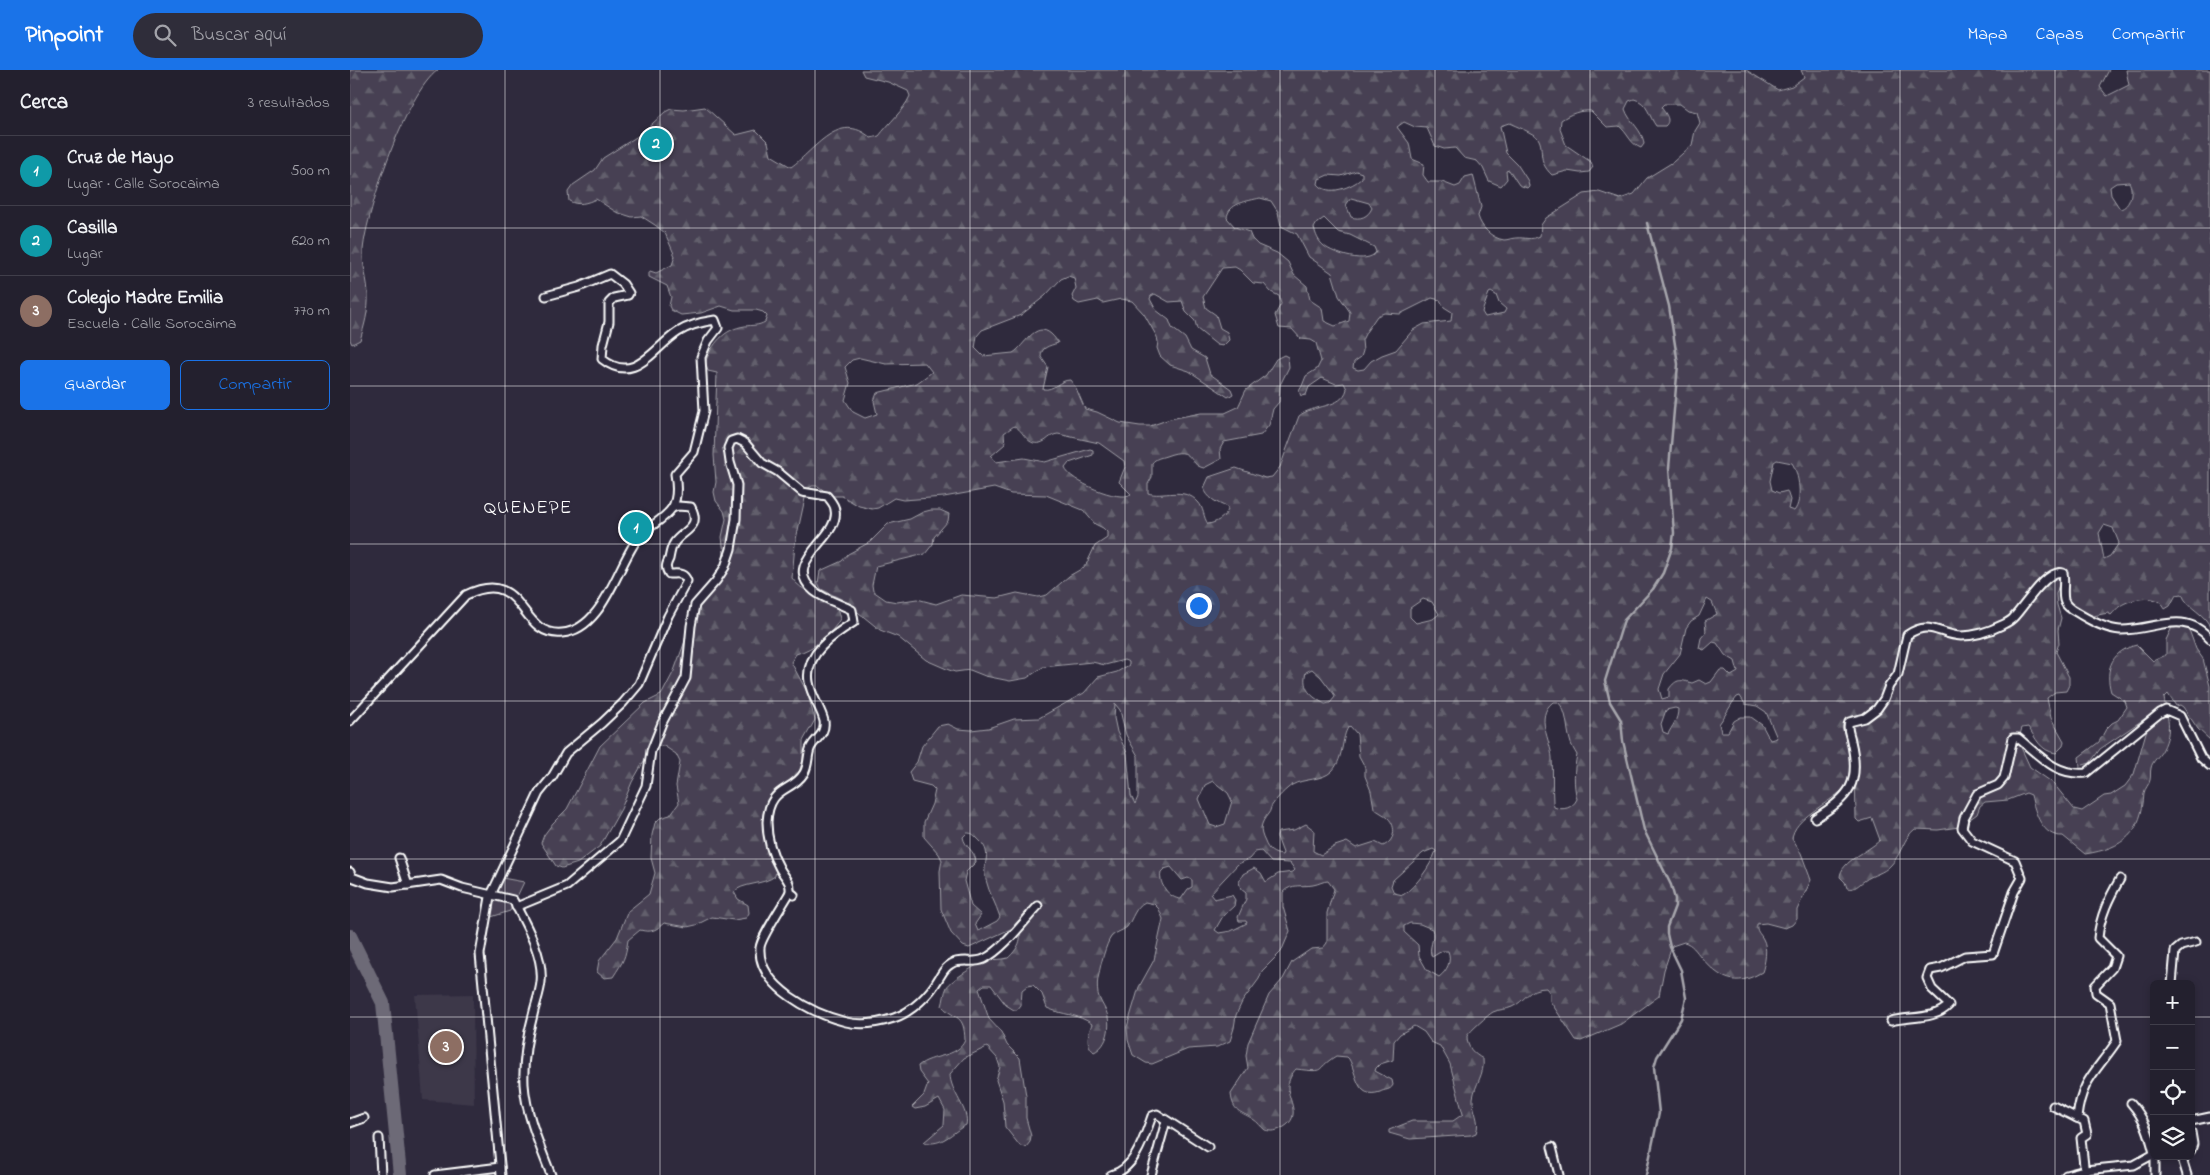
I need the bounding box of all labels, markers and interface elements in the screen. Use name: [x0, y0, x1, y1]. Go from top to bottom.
search box: [133, 13, 483, 58]
text: Pinpoint: [25, 18, 103, 53]
icon: search: [151, 21, 179, 49]
text: Buscar aquí: [191, 22, 286, 49]
text: Mapa: [1967, 22, 2008, 48]
text: Capas: [2036, 22, 2084, 48]
text: Compartir: [2112, 22, 2185, 48]
text: Cerca: [20, 88, 68, 118]
text: 3 resultados: [248, 91, 330, 115]
pin: 2: [640, 125, 672, 163]
text: Cruz de Mayo: [67, 145, 174, 172]
text: 1: [33, 159, 39, 183]
text: 500 m: [291, 159, 330, 183]
text: Lugar · Calle Sorocaima: [67, 172, 220, 196]
text: Casilla: [67, 215, 117, 242]
text: 2: [32, 229, 40, 253]
text: 620 m: [292, 229, 330, 253]
text: Lugar: [67, 242, 103, 266]
text: Colegio Madre Emilia: [67, 285, 223, 312]
text: 3: [33, 299, 39, 323]
text: 770 m: [293, 299, 330, 323]
text: Escuela · Calle Sorocaima: [67, 312, 236, 336]
button: Guardar: [20, 360, 170, 410]
button: Compartir: [180, 360, 330, 410]
district label: QUENEPE: [484, 495, 572, 522]
pin: 1: [620, 509, 652, 547]
your location: [1186, 593, 1212, 619]
map controls: [2150, 980, 2195, 1160]
button: +: [2150, 980, 2195, 1025]
button: −: [2150, 1025, 2195, 1070]
pin: 3: [430, 1028, 462, 1066]
button: locate: [2150, 1070, 2195, 1115]
button: layers: [2150, 1115, 2195, 1160]

